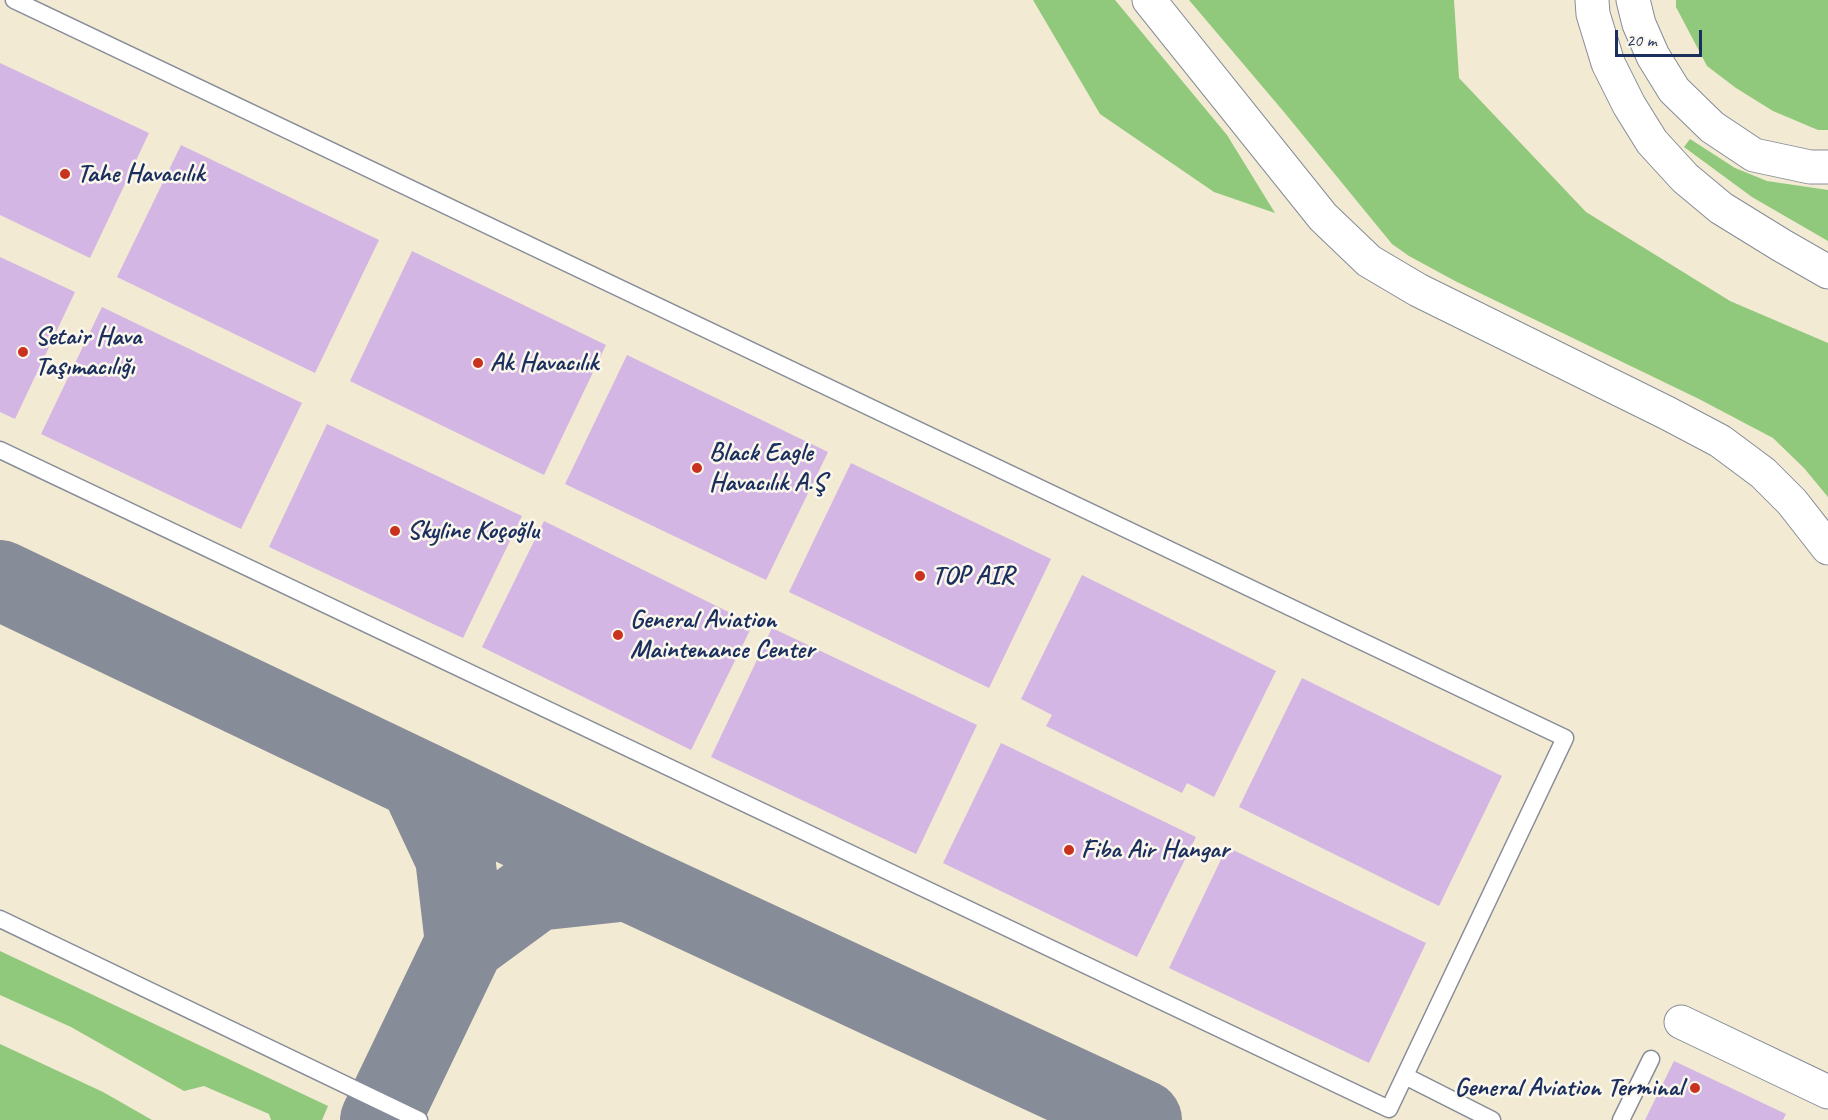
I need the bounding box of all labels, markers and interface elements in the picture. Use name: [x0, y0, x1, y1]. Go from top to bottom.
scale bar: [1618, 18, 1705, 56]
text: 20 m: [1626, 29, 1657, 51]
place label: Tahe Havacılık: [77, 158, 204, 190]
marker: Tahe Havacılık: [58, 167, 72, 181]
place label: Setair Hava Taşımacılığı: [35, 321, 141, 382]
marker: Setair Hava Taşımacılığı: [16, 345, 30, 359]
place label: Ak Havacılık: [490, 347, 598, 379]
marker: Ak Havacılık: [471, 356, 485, 370]
place label: Black Eagle Havacılık A.Ş: [709, 437, 825, 498]
marker: Black Eagle Havacılık A.Ş: [690, 461, 704, 475]
place label: Skyline Koçoğlu: [407, 515, 539, 547]
marker: Skyline Koçoğlu: [388, 524, 402, 538]
place label: TOP AIR: [932, 560, 1014, 592]
marker: TOP AIR: [913, 569, 927, 583]
place label: General Aviation Maintenance Center: [630, 604, 814, 666]
marker: General Aviation Maintenance Center: [611, 628, 625, 642]
place label: Fiba Air Hangar: [1081, 834, 1229, 866]
marker: Fiba Air Hangar: [1062, 843, 1076, 857]
place label: General Aviation Terminal: [1454, 1072, 1683, 1104]
marker: General Aviation Terminal: [1688, 1081, 1702, 1095]

